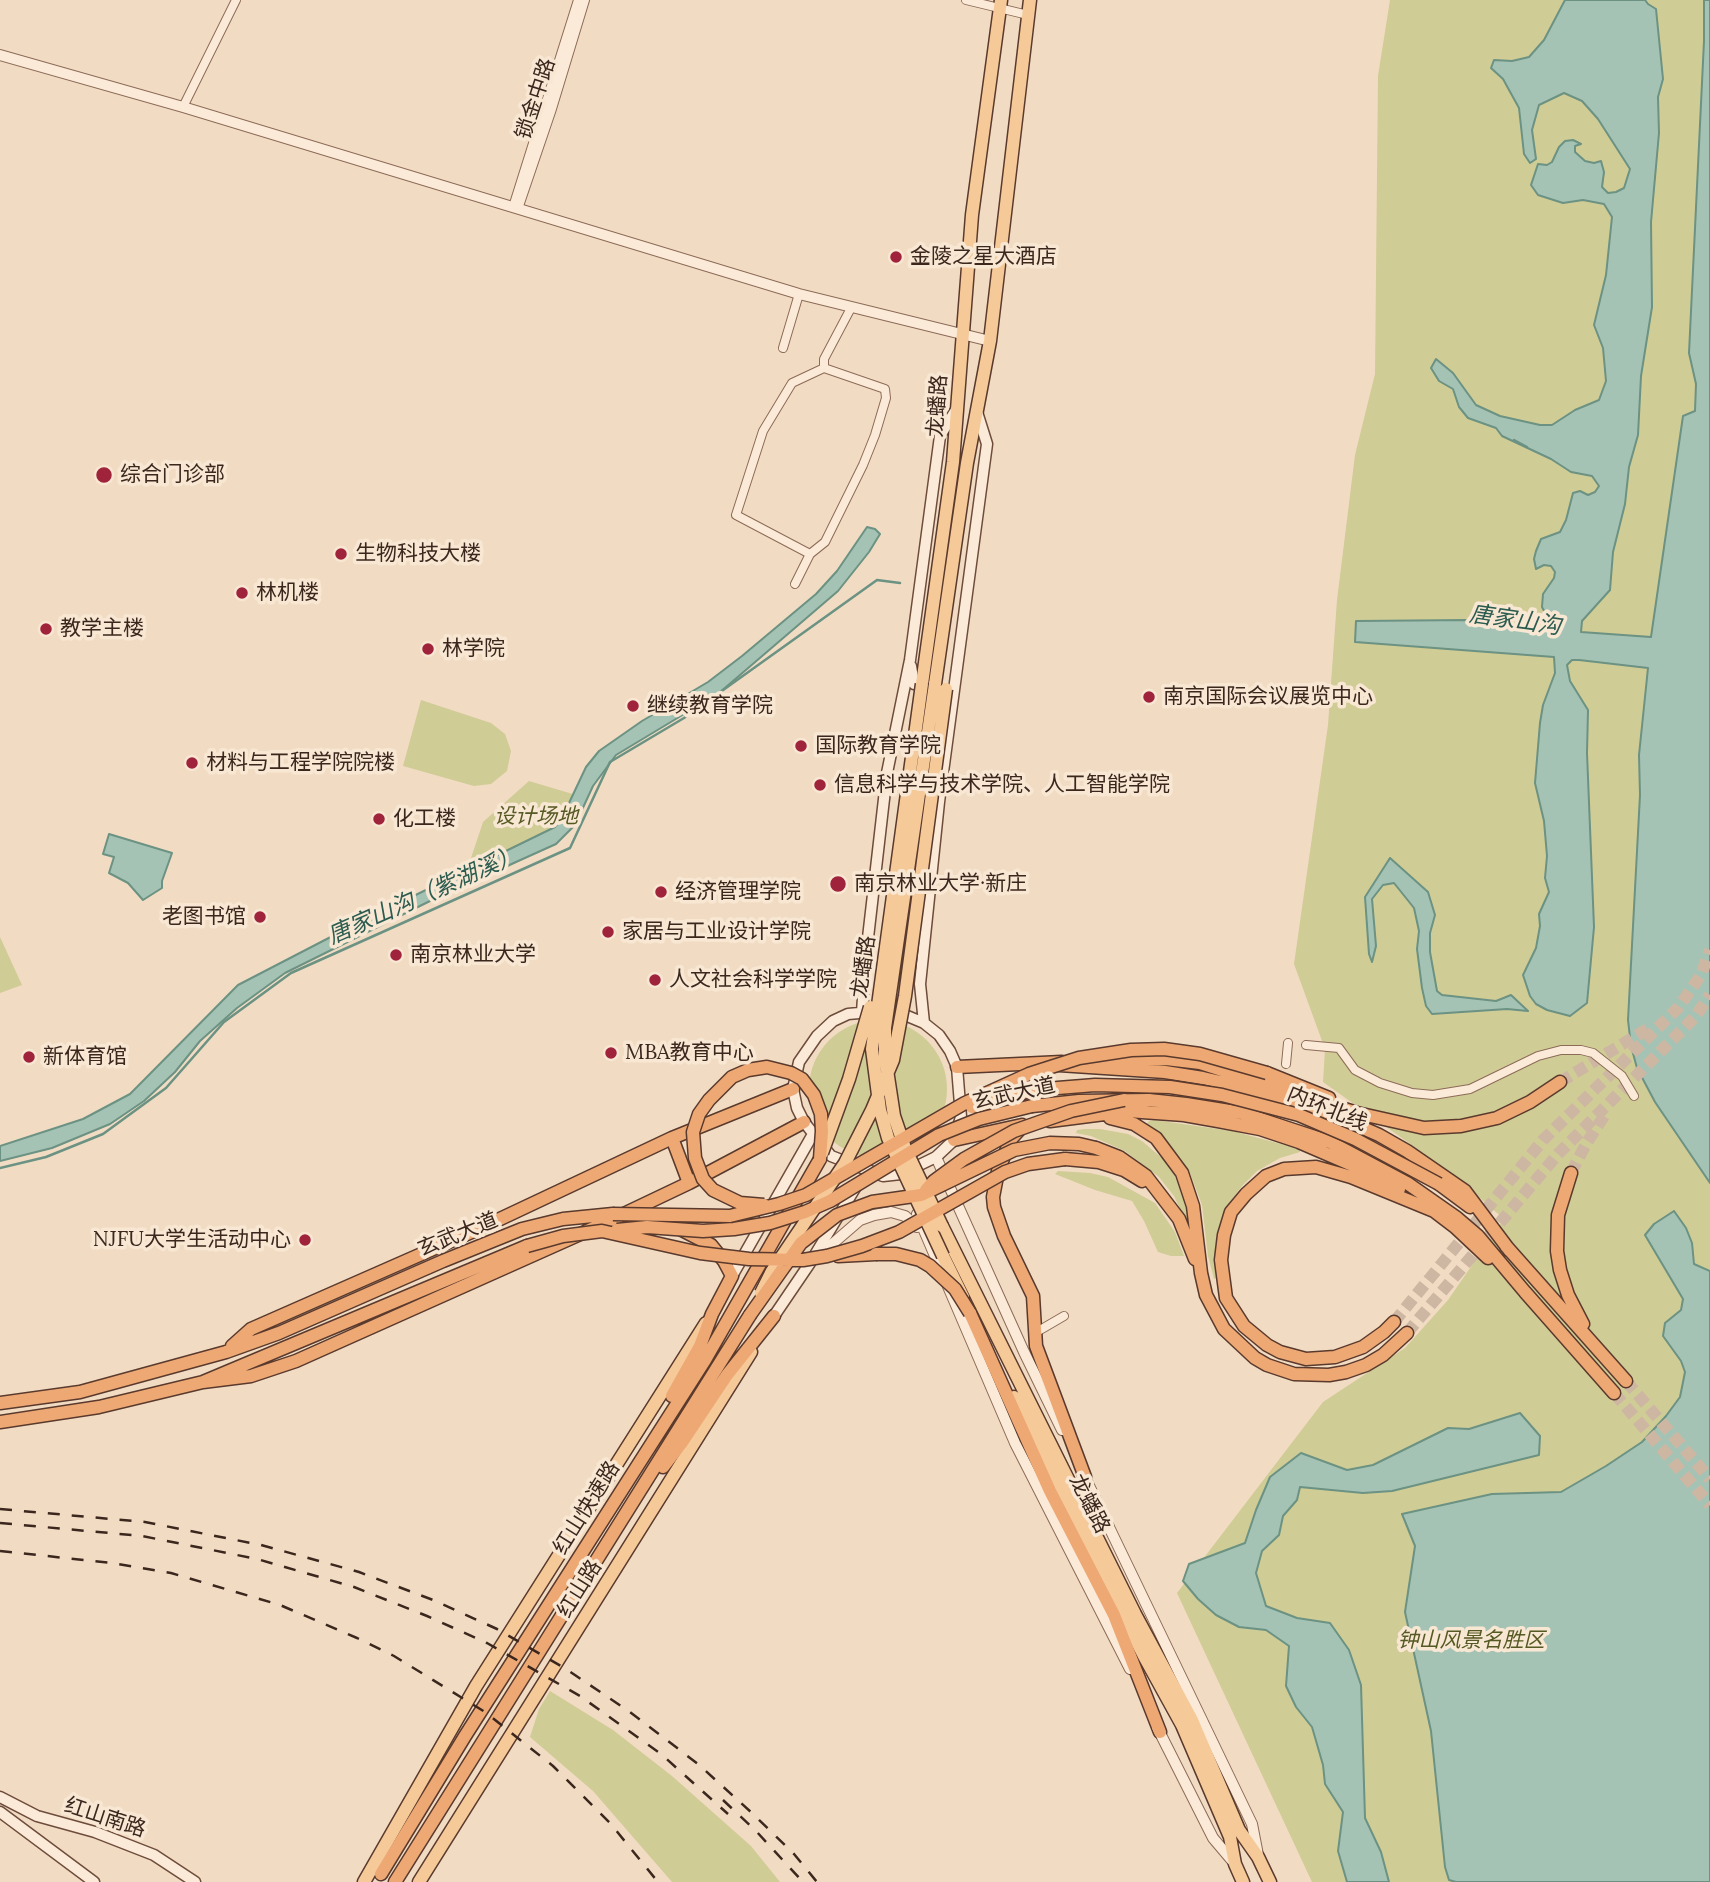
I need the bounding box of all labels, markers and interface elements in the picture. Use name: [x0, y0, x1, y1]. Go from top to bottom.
street label: 锁金中路: [511, 55, 561, 143]
place label: 金陵之星大酒店: [910, 244, 1057, 270]
marker: 金陵之星大酒店: [888, 249, 904, 265]
street label: 龙蟠路: [923, 374, 953, 438]
place label: 综合门诊部: [120, 462, 225, 488]
marker: 综合门诊部: [94, 465, 114, 485]
place label: 生物科技大楼: [355, 541, 481, 567]
marker: 生物科技大楼: [333, 546, 349, 562]
place label: 林机楼: [256, 580, 319, 606]
marker: 林机楼: [234, 585, 250, 601]
water label: 唐家山沟: [1468, 601, 1562, 641]
place label: 教学主楼: [60, 616, 144, 642]
marker: 教学主楼: [38, 621, 54, 637]
place label: 林学院: [442, 636, 505, 662]
marker: 林学院: [420, 641, 436, 657]
place label: 南京国际会议展览中心: [1163, 684, 1373, 710]
marker: 南京国际会议展览中心: [1141, 689, 1157, 705]
place label: 继续教育学院: [647, 693, 773, 719]
marker: 继续教育学院: [625, 698, 641, 714]
place label: 国际教育学院: [815, 733, 941, 759]
marker: 国际教育学院: [793, 738, 809, 754]
place label: 材料与工程学院院楼: [206, 750, 395, 776]
marker: 材料与工程学院院楼: [184, 755, 200, 771]
place label: 信息科学与技术学院、人工智能学院: [834, 772, 1170, 798]
marker: 信息科学与技术学院、人工智能学院: [812, 777, 828, 793]
park label: 设计场地: [494, 804, 578, 830]
place label: 化工楼: [393, 806, 456, 832]
marker: 化工楼: [371, 811, 387, 827]
water label: 唐家山沟（紫湖溪）: [324, 841, 524, 951]
place label: 南京林业大学·新庄: [854, 871, 1027, 897]
marker: 南京林业大学·新庄: [828, 874, 848, 894]
place label: 经济管理学院: [675, 879, 801, 905]
marker: 经济管理学院: [653, 884, 669, 900]
place label: 老图书馆: [162, 904, 246, 930]
marker: 老图书馆: [252, 909, 268, 925]
place label: 家居与工业设计学院: [622, 919, 811, 945]
marker: 家居与工业设计学院: [600, 924, 616, 940]
street label: 龙蟠路: [847, 934, 881, 1000]
place label: 南京林业大学: [410, 942, 536, 968]
marker: 南京林业大学: [388, 947, 404, 963]
place label: 人文社会科学学院: [669, 967, 837, 993]
marker: 人文社会科学学院: [647, 972, 663, 988]
place label: MBA教育中心: [625, 1040, 754, 1066]
place label: 新体育馆: [43, 1044, 127, 1070]
marker: MBA教育中心: [603, 1045, 619, 1061]
marker: 新体育馆: [21, 1049, 37, 1065]
street label: 玄武大道: [970, 1073, 1058, 1115]
street label: 内环北线: [1283, 1082, 1371, 1136]
street label: 玄武大道: [414, 1208, 502, 1262]
place label: NJFU大学生活动中心: [93, 1227, 291, 1253]
marker: NJFU大学生活动中心: [297, 1232, 313, 1248]
street label: 红山快速路: [548, 1457, 626, 1559]
street label: 龙蟠路: [1063, 1470, 1115, 1538]
street label: 红山路: [553, 1556, 607, 1622]
park label: 钟山风景名胜区: [1398, 1628, 1544, 1654]
street label: 红山南路: [61, 1793, 149, 1843]

